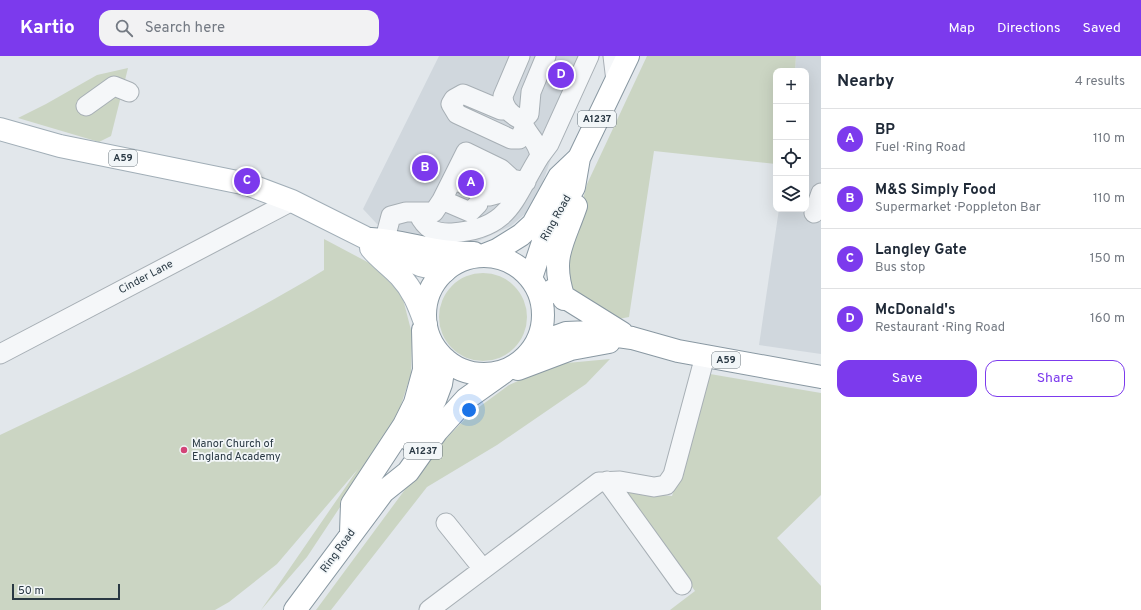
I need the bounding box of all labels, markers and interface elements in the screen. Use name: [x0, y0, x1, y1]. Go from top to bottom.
search box: [99, 10, 379, 46]
text: Kartio: [20, 16, 75, 40]
icon: search: [113, 17, 135, 39]
text: Search here: [145, 19, 225, 38]
text: Map: [949, 20, 975, 37]
text: Directions: [997, 20, 1061, 37]
text: Saved: [1083, 20, 1121, 37]
pin: D: [548, 60, 574, 90]
map controls: [773, 68, 809, 212]
button: +: [773, 68, 809, 104]
text: Nearby: [837, 71, 894, 93]
text: 4 results: [1075, 74, 1125, 90]
button: −: [773, 104, 809, 140]
road number: A1237: [578, 111, 616, 127]
text: BP: [875, 121, 895, 140]
text: A: [845, 131, 855, 147]
text: 110 m: [1093, 131, 1125, 147]
button: locate: [773, 140, 809, 176]
text: Fuel · Ring Road: [875, 140, 966, 156]
road number: A59: [109, 150, 137, 166]
pin: B: [412, 153, 438, 183]
pin: C: [234, 166, 260, 196]
pin: A: [458, 168, 484, 198]
button: layers: [773, 176, 809, 212]
text: M&S Simply Food: [875, 181, 996, 200]
text: B: [846, 191, 854, 207]
text: 110 m: [1093, 191, 1125, 207]
street label: Ring Road: [538, 192, 574, 244]
text: Supermarket · Poppleton Bar: [875, 200, 1041, 216]
text: Langley Gate: [875, 241, 967, 260]
text: C: [846, 251, 854, 267]
text: 150 m: [1090, 251, 1125, 267]
street label: Cinder Lane: [116, 257, 176, 297]
text: Bus stop: [875, 260, 925, 276]
text: McDonald's: [875, 301, 955, 320]
text: D: [845, 311, 855, 327]
text: 160 m: [1090, 311, 1125, 327]
text: Restaurant · Ring Road: [875, 320, 1005, 336]
road number: A59: [712, 352, 740, 368]
button: Save: [837, 360, 977, 397]
button: Share: [985, 360, 1125, 397]
your location: [459, 400, 479, 420]
place label: Manor Church of England Academy: [192, 437, 281, 464]
road number: A1237: [404, 443, 442, 459]
marker: Manor Church of England Academy: [179, 445, 189, 455]
street label: Ring Road: [317, 526, 359, 576]
scale bar: [12, 582, 120, 601]
text: 50 m: [18, 584, 44, 598]

